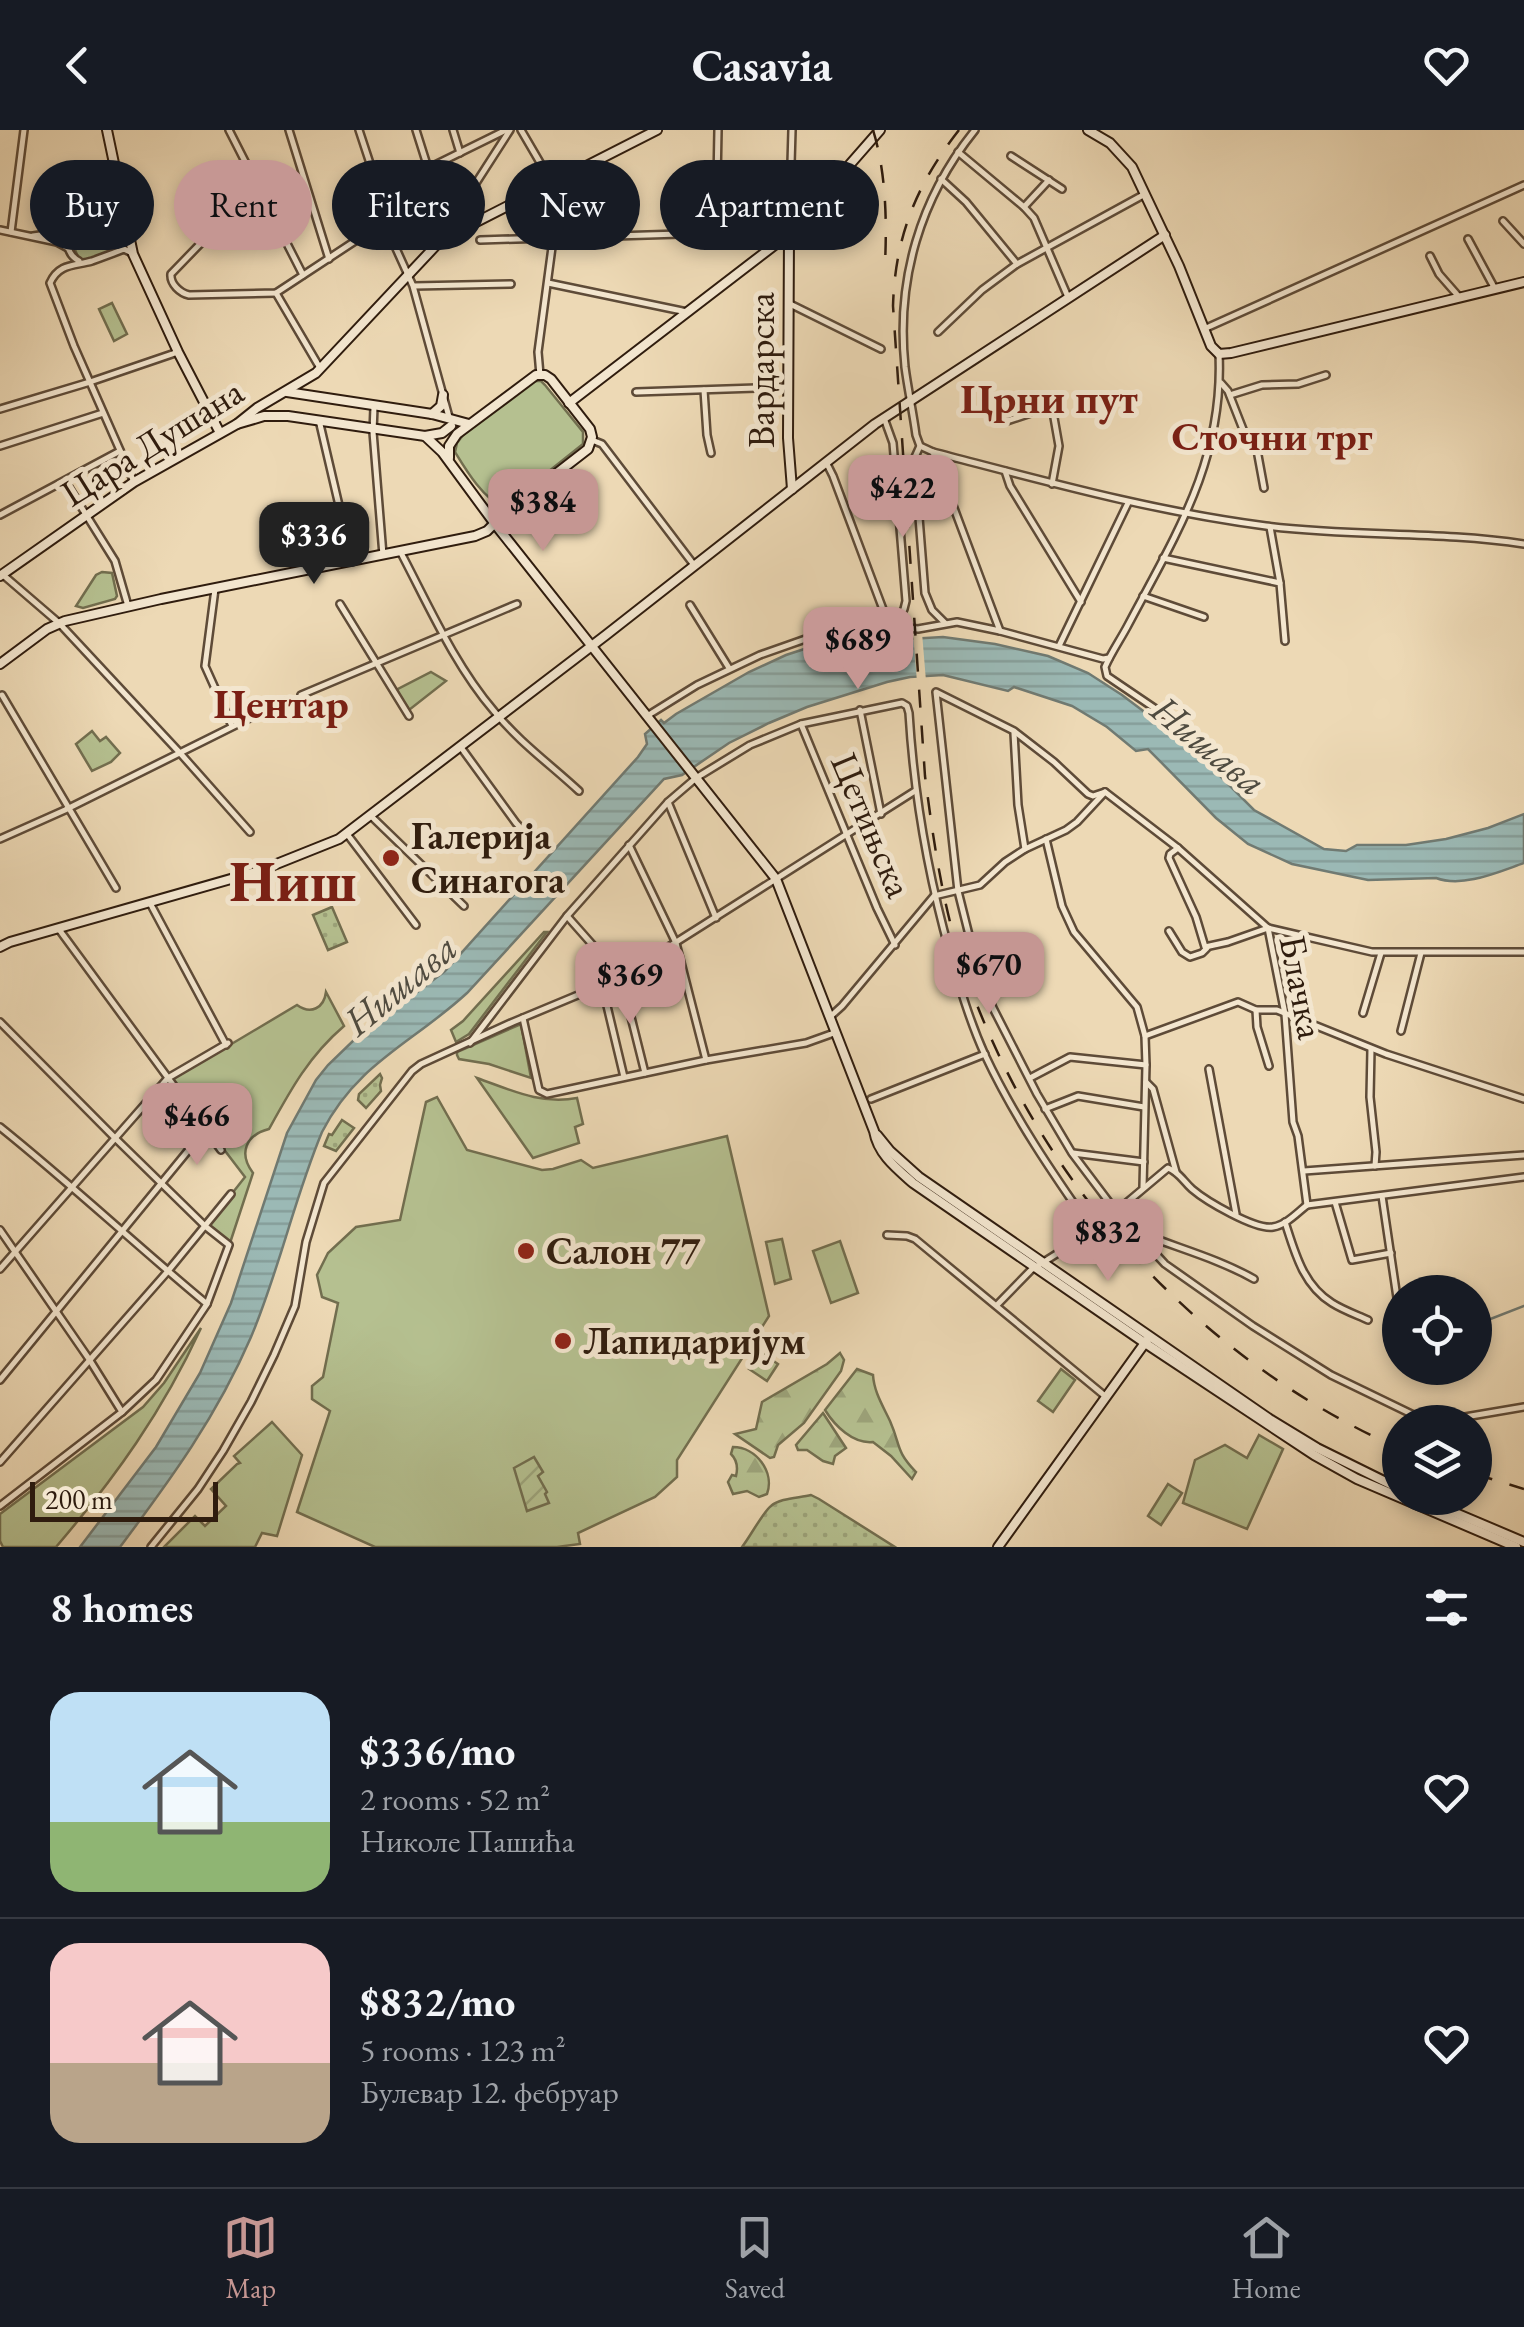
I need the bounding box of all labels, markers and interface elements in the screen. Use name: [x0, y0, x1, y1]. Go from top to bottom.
text: Casavia: [692, 36, 832, 94]
icon: back: [50, 38, 105, 93]
icon: heart: [1419, 38, 1474, 93]
chip: Buy: [30, 160, 154, 250]
chip: Rent: [174, 160, 312, 250]
chip: Filters: [332, 160, 485, 250]
chip: New: [505, 160, 640, 250]
chip: Apartment: [660, 160, 879, 250]
street label: Вардарска: [736, 291, 785, 448]
street label: Цара Душана: [51, 366, 253, 517]
district label: Црни пут: [960, 371, 1138, 426]
district label: Сточни трг: [1171, 410, 1373, 462]
pin: $422: [844, 455, 962, 540]
text: $422: [870, 466, 936, 508]
pin: $384: [484, 469, 602, 554]
text: $384: [510, 480, 576, 522]
pin: $336: [255, 502, 373, 587]
text: $336: [281, 513, 347, 555]
pin: $689: [799, 607, 917, 692]
text: $689: [825, 618, 891, 660]
district label: Центар: [213, 676, 349, 731]
water label: Нишава: [1140, 682, 1277, 807]
street label: Цетињска: [820, 745, 925, 905]
place label: Галерија Синагога: [411, 811, 565, 904]
district label: Ниш: [229, 843, 357, 918]
marker: Галерија Синагога: [380, 847, 402, 869]
water label: Нишава: [331, 921, 468, 1047]
street label: Блачка: [1268, 931, 1337, 1044]
pin: $670: [930, 932, 1048, 1017]
pin: $369: [571, 942, 689, 1027]
text: $670: [956, 943, 1022, 985]
text: $369: [597, 953, 663, 995]
pin: $466: [138, 1083, 256, 1168]
text: $466: [164, 1094, 230, 1136]
pin: $832: [1049, 1199, 1167, 1284]
text: $832: [1075, 1210, 1141, 1252]
place label: Салон 77: [546, 1226, 701, 1275]
marker: Салон 77: [515, 1240, 537, 1262]
map controls: [1382, 1275, 1492, 1515]
button: locate: [1382, 1275, 1492, 1385]
place label: Лапидаријум: [583, 1316, 806, 1365]
marker: Лапидаријум: [552, 1330, 574, 1352]
button: layers: [1382, 1405, 1492, 1515]
scale bar: [30, 1477, 218, 1522]
text: 200 m: [45, 1481, 113, 1517]
text: 8 homes: [50, 1580, 193, 1635]
icon: filters: [1419, 1580, 1474, 1635]
text: $336/mo: [360, 1723, 516, 1778]
icon: home: [130, 1732, 250, 1852]
icon: heart: [1419, 1765, 1474, 1820]
text: 2 rooms · 52 m²: [360, 1778, 550, 1820]
text: Николе Пашића: [360, 1820, 574, 1862]
text: $832/mo: [360, 1974, 516, 2029]
icon: home: [130, 1983, 250, 2103]
icon: heart: [1419, 2016, 1474, 2071]
text: 5 rooms · 123 m²: [360, 2029, 566, 2071]
text: Булевар 12. фебруар: [360, 2071, 619, 2113]
tab: Map: [223, 2210, 278, 2306]
tab: Saved: [725, 2210, 785, 2306]
tab: Home: [1231, 2210, 1301, 2306]

